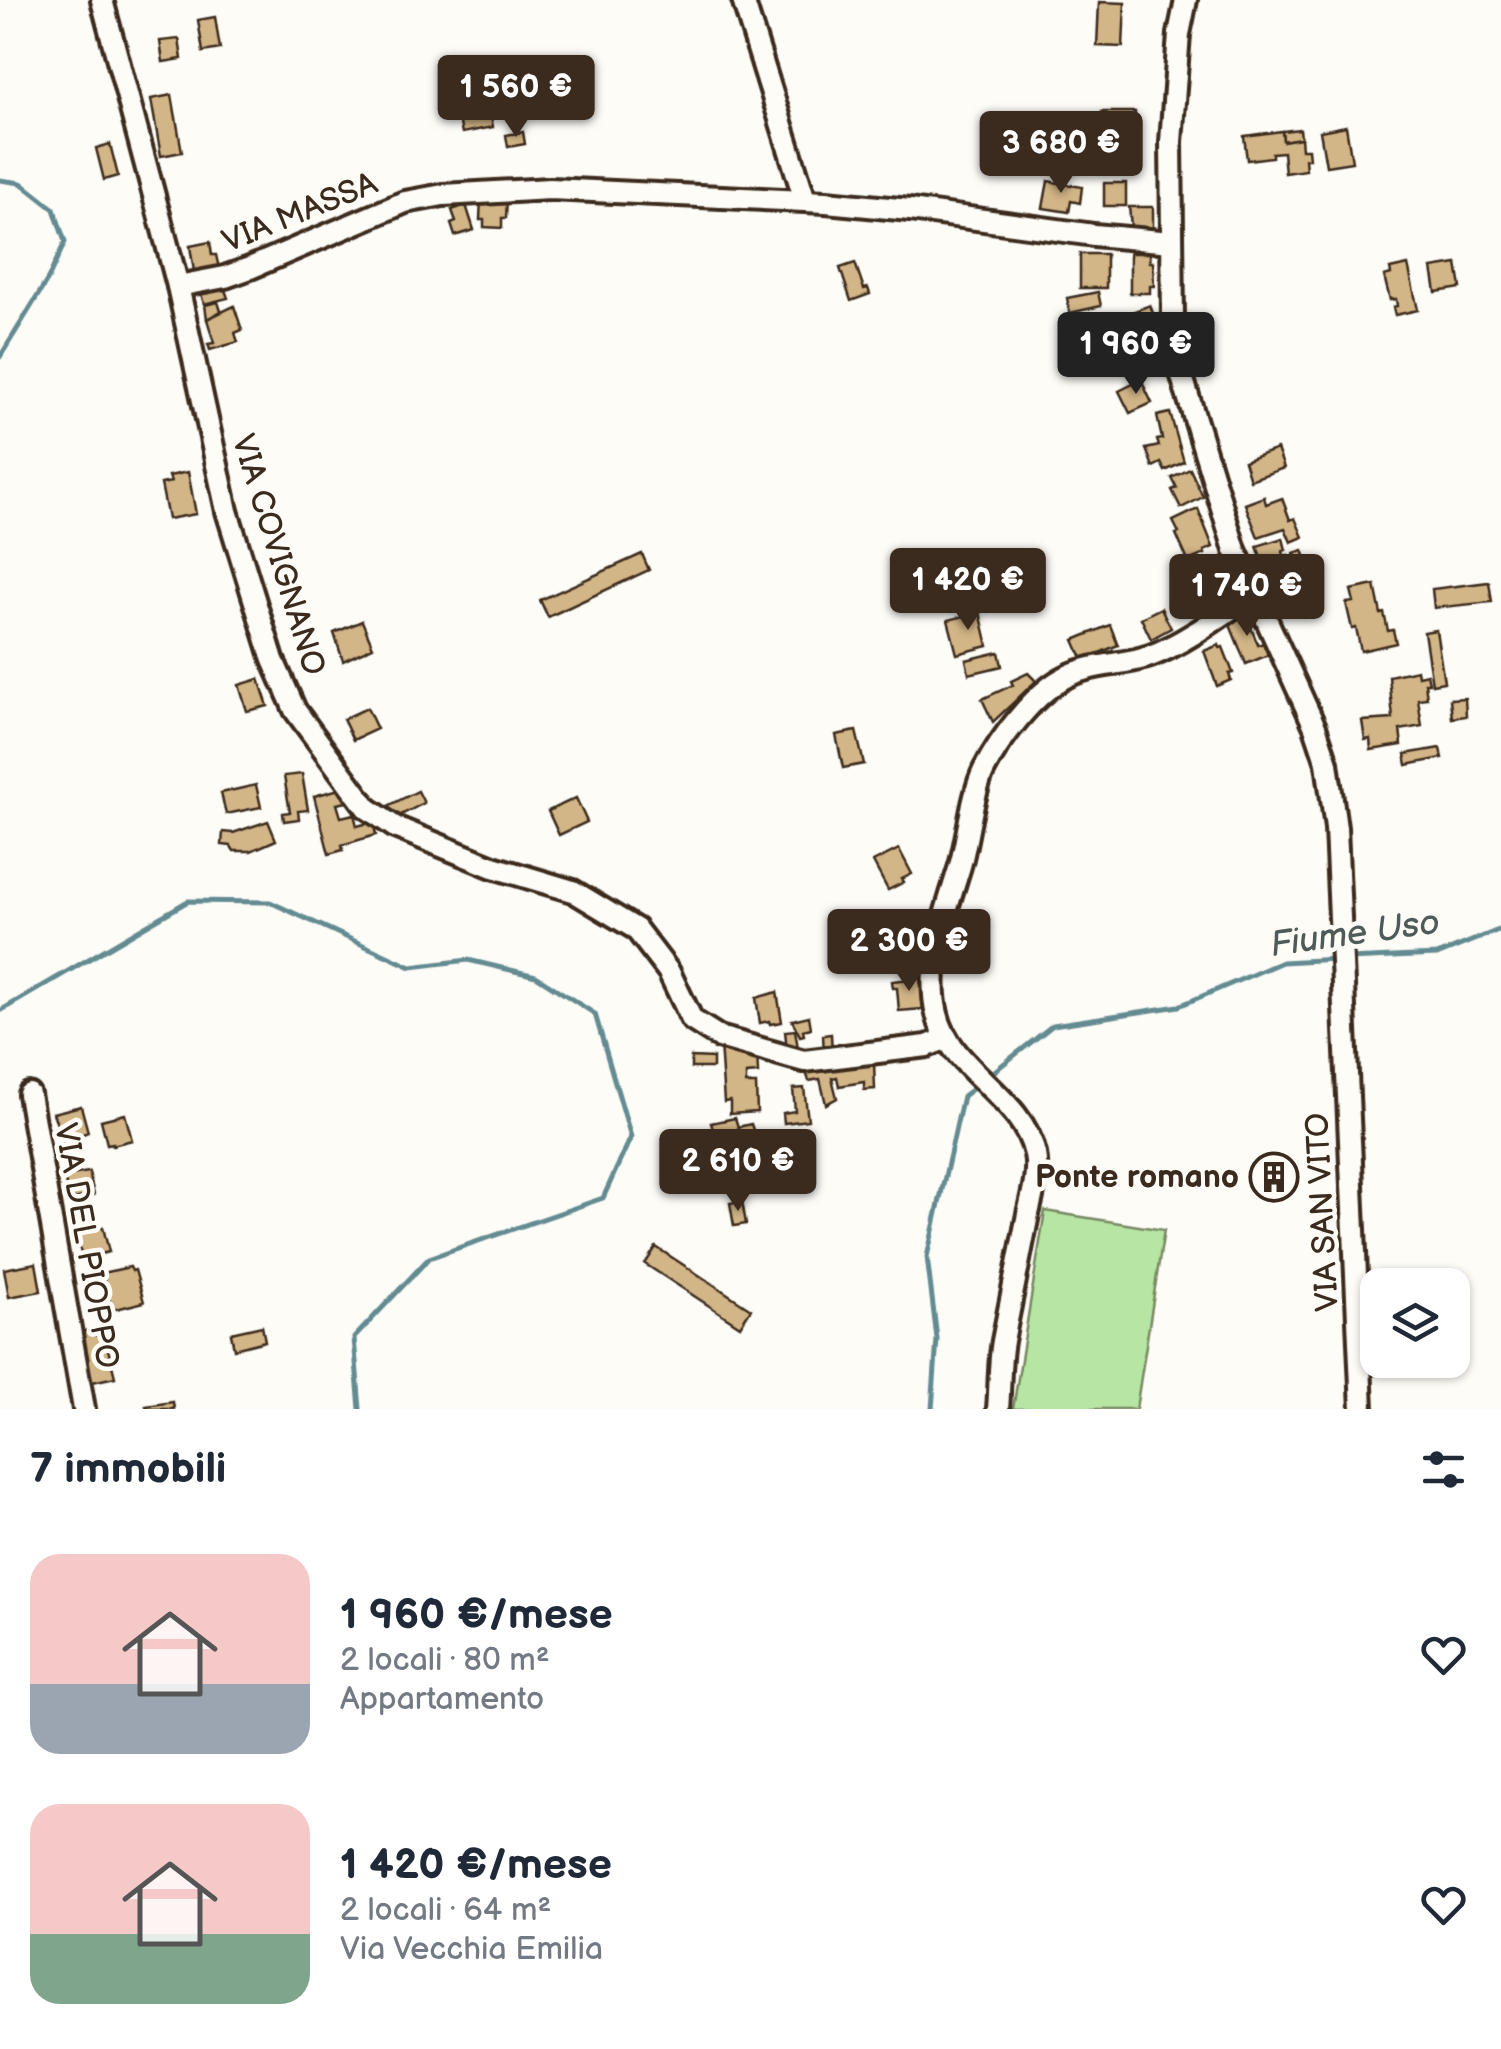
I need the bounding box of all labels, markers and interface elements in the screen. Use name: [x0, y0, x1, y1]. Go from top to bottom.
pin: 1 560 €: [424, 55, 608, 140]
text: 1 560 €: [460, 68, 572, 107]
pin: 3 680 €: [969, 111, 1153, 196]
text: 3 680 €: [1002, 124, 1120, 163]
street label: VIA MASSA: [217, 164, 383, 262]
pin: 1 960 €: [1044, 312, 1228, 397]
text: 1 960 €: [1080, 325, 1192, 364]
street label: VIA COVIGNANO: [223, 430, 333, 680]
pin: 1 420 €: [876, 548, 1060, 633]
pin: 1 740 €: [1155, 554, 1339, 639]
text: 1 420 €: [912, 561, 1024, 600]
text: 1 740 €: [1191, 567, 1303, 606]
water label: Fiume Uso: [1268, 901, 1442, 967]
pin: 2 300 €: [817, 909, 1001, 994]
text: 2 300 €: [849, 922, 969, 961]
street label: VIA SAN VITO: [1298, 1112, 1348, 1312]
street label: VIA DEL PIOPPO: [45, 1120, 127, 1372]
pin: 2 610 €: [646, 1129, 830, 1214]
text: 2 610 €: [681, 1142, 795, 1181]
building icon: Ponte romano: [1248, 1151, 1300, 1203]
place label: Ponte romano: [1035, 1158, 1239, 1197]
map controls: [1360, 1268, 1470, 1378]
button: layers: [1360, 1268, 1470, 1378]
icon: filters: [1416, 1442, 1471, 1497]
text: 7 immobili: [30, 1444, 226, 1495]
text: 1 960 €/mese: [340, 1590, 613, 1641]
icon: home: [110, 1594, 230, 1714]
icon: heart: [1416, 1627, 1471, 1682]
text: 2 locali · 80 m²: [340, 1641, 550, 1680]
text: Appartamento: [340, 1680, 544, 1719]
text: 1 420 €/mese: [340, 1840, 612, 1891]
icon: home: [110, 1844, 230, 1964]
icon: heart: [1416, 1877, 1471, 1932]
text: 2 locali · 64 m²: [340, 1891, 551, 1930]
text: Via Vecchia Emilia: [340, 1930, 603, 1969]

